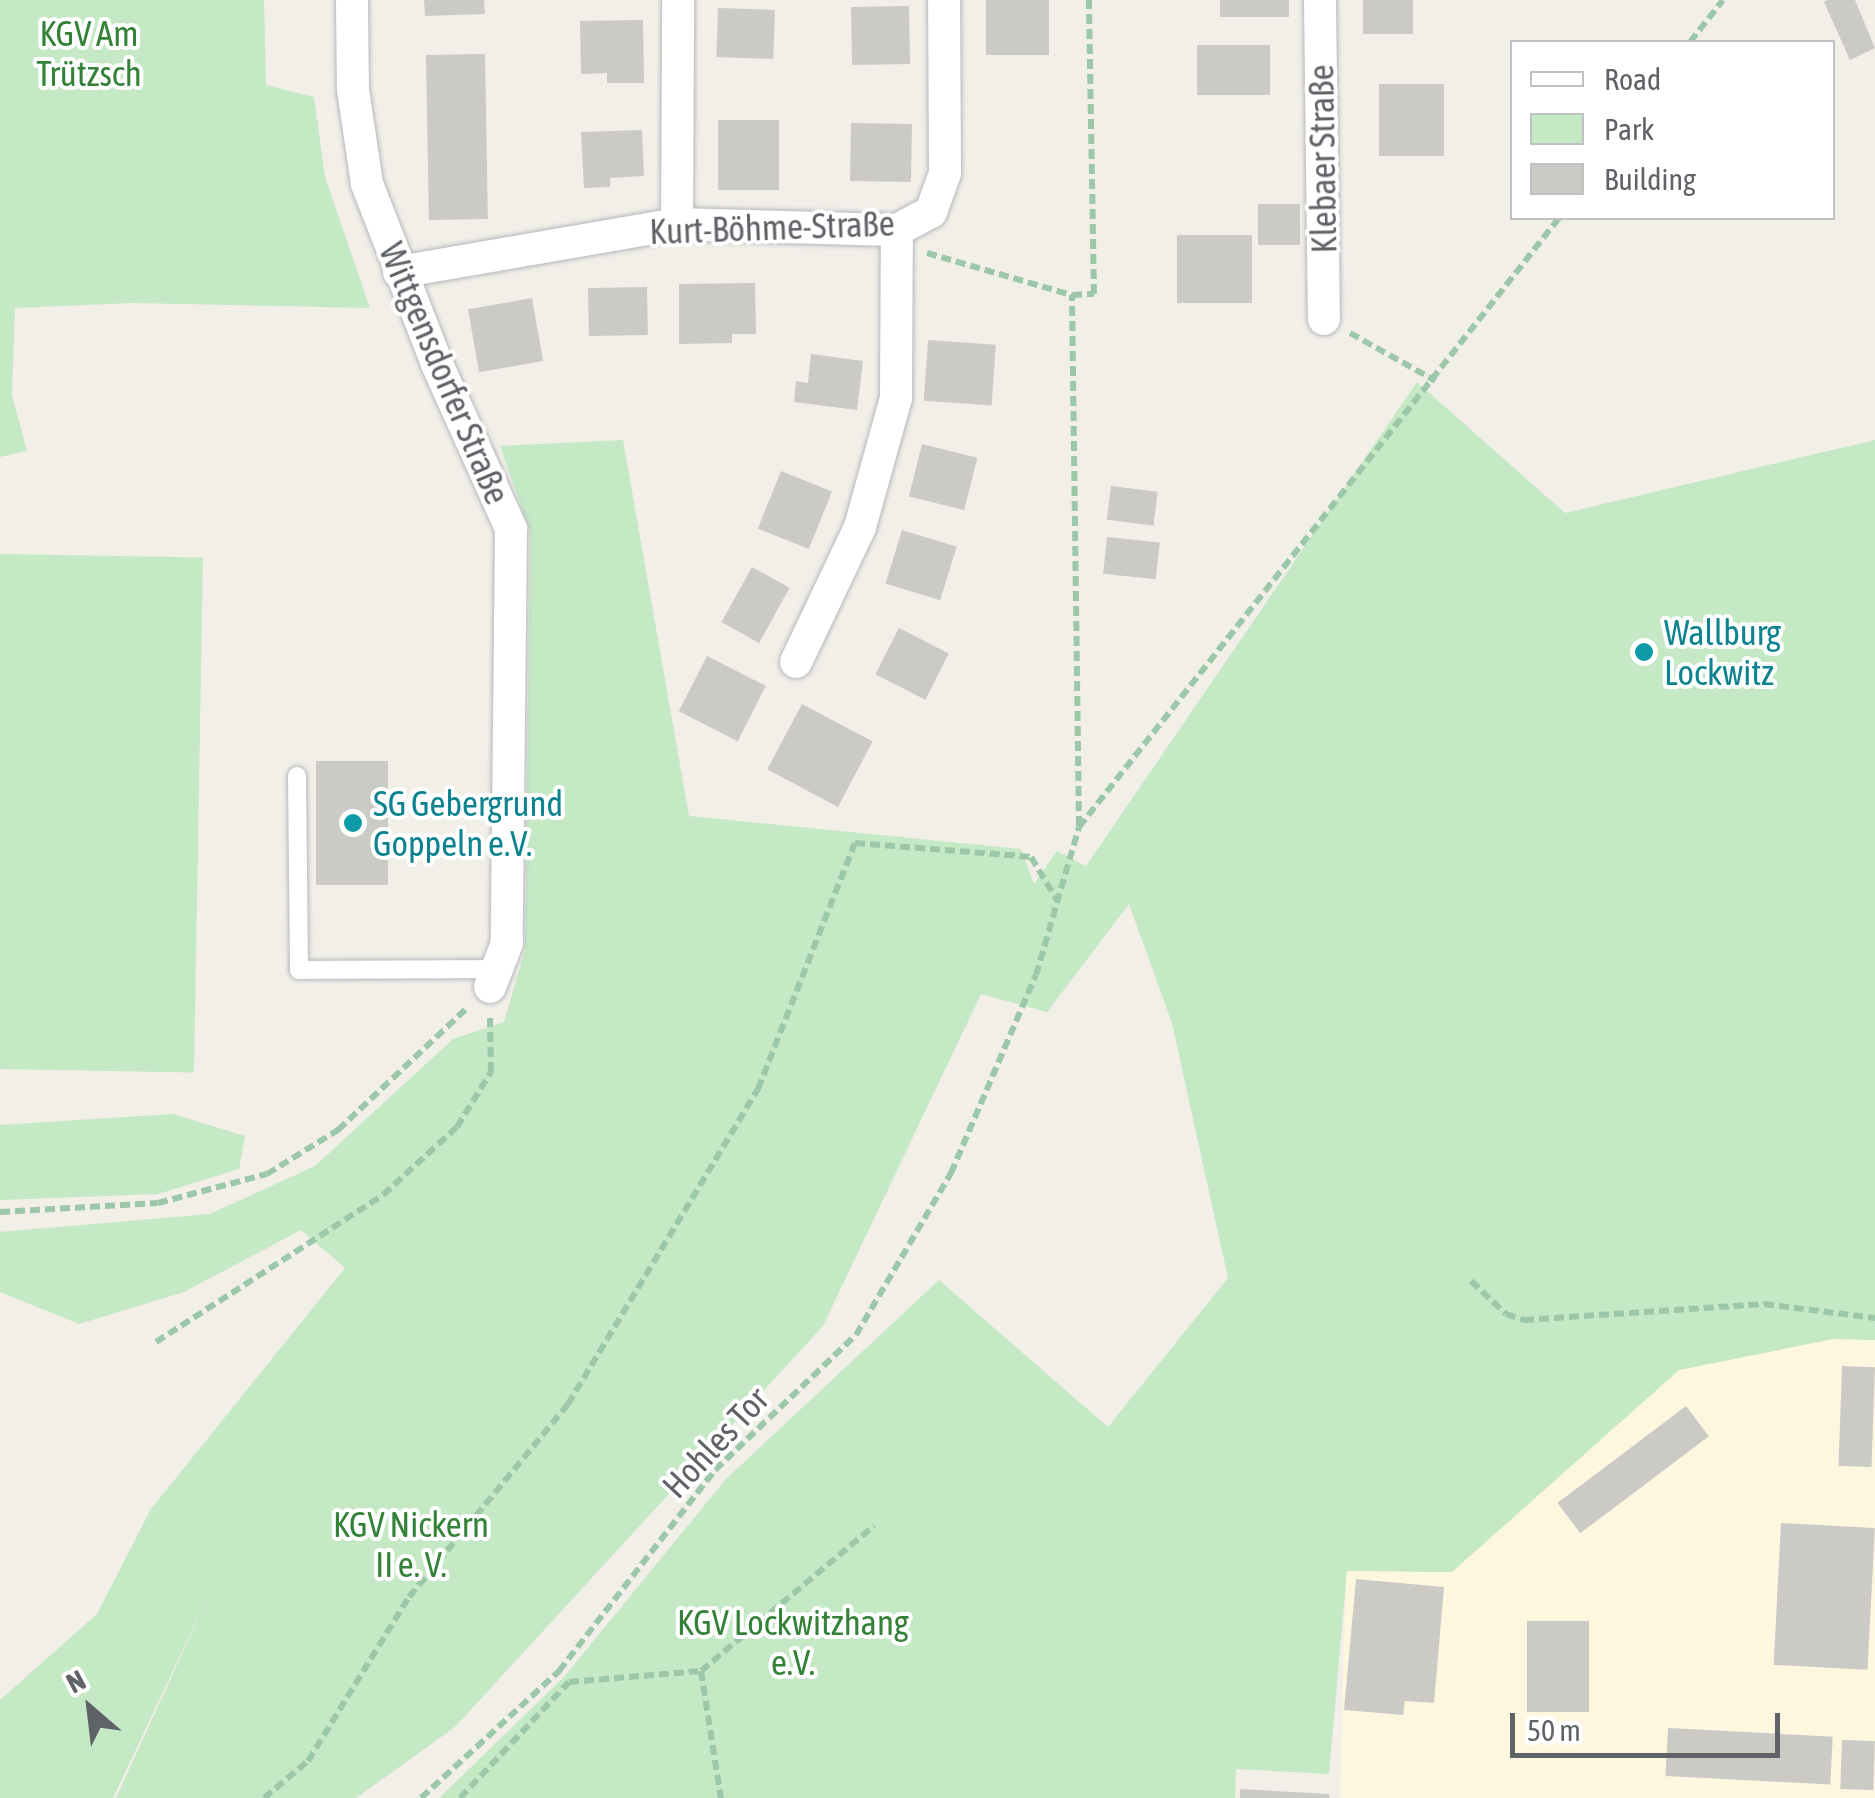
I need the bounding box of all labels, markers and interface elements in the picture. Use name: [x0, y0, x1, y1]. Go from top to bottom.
park label: KGV Am Trützsch: [36, 12, 142, 94]
legend: [1510, 40, 1835, 220]
text: Road: [1604, 62, 1661, 96]
street label: Klebaer Straße: [1299, 64, 1345, 254]
text: Park: [1604, 112, 1654, 146]
text: Building: [1604, 162, 1696, 196]
street label: Kurt-Böhme-Straße: [649, 202, 895, 252]
street label: Wittgensdorfer Straße: [371, 236, 519, 510]
place label: Wallburg Lockwitz: [1664, 611, 1781, 693]
marker: Wallburg Lockwitz: [1633, 641, 1655, 663]
place label: SG Gebergrund Goppeln e.V.: [373, 782, 563, 864]
marker: SG Gebergrund Goppeln e.V.: [342, 812, 364, 834]
street label: Hohles Tor: [653, 1378, 777, 1506]
park label: KGV Nickern II e. V.: [333, 1503, 489, 1585]
park label: KGV Lockwitzhang e.V.: [677, 1601, 909, 1683]
north arrow: [40, 1658, 140, 1758]
text: N: [61, 1664, 91, 1700]
scale bar: [1515, 1693, 1785, 1755]
text: 50 m: [1527, 1713, 1581, 1747]

